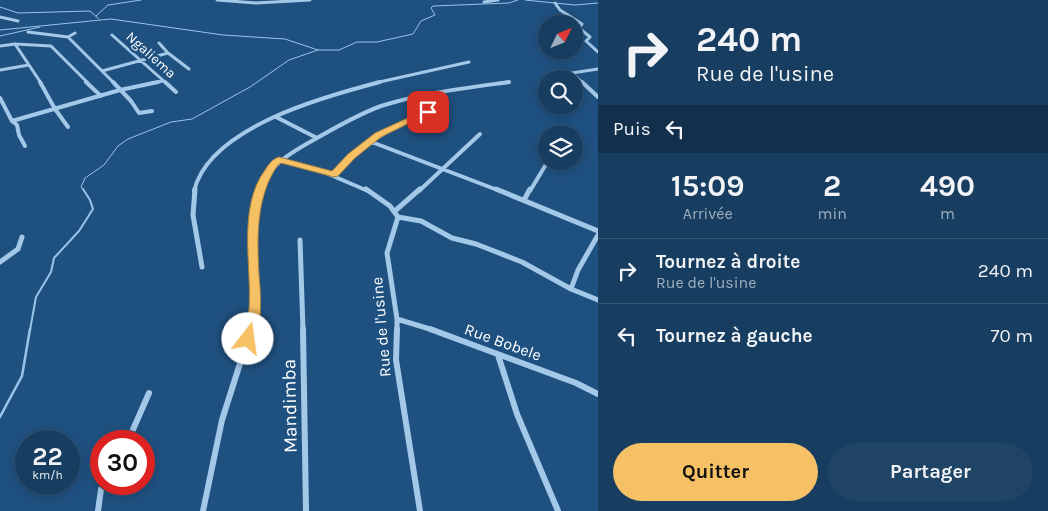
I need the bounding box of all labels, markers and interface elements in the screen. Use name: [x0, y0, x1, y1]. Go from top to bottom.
north arrow: [538, 15, 582, 60]
map controls: [538, 15, 583, 170]
text: 240 m: [696, 19, 802, 60]
icon: right: [613, 20, 678, 85]
street label: Ngaliema: [123, 28, 179, 82]
text: Rue de l'usine: [696, 61, 834, 87]
button: search: [538, 70, 583, 115]
pin: [407, 91, 449, 133]
icon: arrive: [414, 98, 442, 126]
icon: left: [661, 115, 689, 143]
text: Puis: [613, 118, 651, 140]
button: layers: [538, 125, 583, 170]
text: 15:09: [671, 168, 745, 204]
text: 2: [823, 168, 841, 204]
text: 490: [920, 168, 975, 204]
text: Arrivée: [683, 204, 733, 223]
text: min: [817, 204, 847, 223]
text: m: [940, 204, 955, 223]
text: Tournez à droite: [656, 251, 800, 273]
icon: right: [613, 257, 641, 285]
text: 240 m: [978, 260, 1033, 282]
text: Rue de l'usine: [656, 273, 756, 292]
street label: Rue de l'usine: [367, 276, 395, 378]
position arrow: [221, 312, 273, 364]
street label: Rue Bobele: [462, 319, 544, 365]
icon: left: [613, 322, 641, 350]
text: Tournez à gauche: [656, 325, 813, 347]
text: 70 m: [991, 325, 1033, 347]
street label: Mandimba: [278, 359, 302, 453]
speed limit sign: 30: [90, 430, 155, 495]
text: 22: [32, 442, 63, 471]
button: Quitter: [613, 443, 818, 501]
button: Partager: [828, 443, 1033, 501]
text: km/h: [32, 468, 63, 482]

